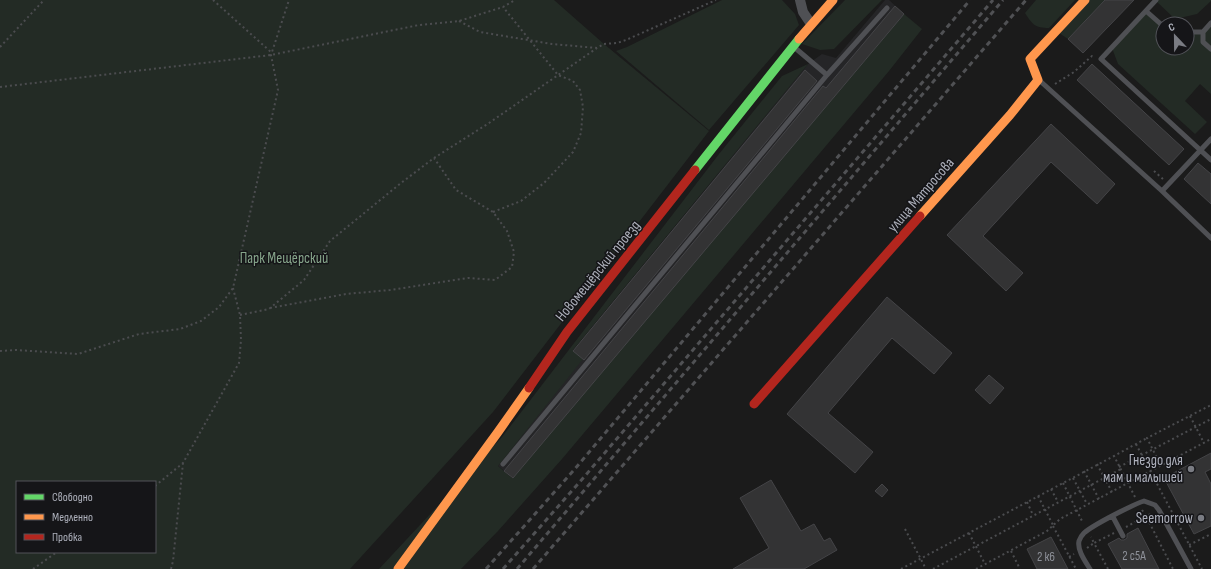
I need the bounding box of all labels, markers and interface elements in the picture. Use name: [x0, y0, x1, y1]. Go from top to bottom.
north arrow: [1155, 16, 1195, 56]
text: С: [1166, 20, 1177, 34]
street label: улица Матросова: [883, 154, 959, 236]
street label: Новомещёрский проезд: [551, 217, 645, 325]
park label: Парк Мещёрский: [240, 249, 328, 268]
place label: Гнездо для мам и малышей: [1103, 451, 1183, 487]
marker: Гнездо для мам и малышей: [1186, 464, 1196, 474]
legend: [16, 481, 156, 553]
text: Свободно: [52, 490, 93, 505]
place label: Seemorrow: [1136, 509, 1194, 528]
text: Медленно: [52, 510, 93, 525]
marker: Seemorrow: [1196, 513, 1206, 523]
text: Пробка: [52, 530, 83, 545]
house number: 2 с5А: [1122, 548, 1146, 564]
house number: 2 к6: [1037, 549, 1055, 565]

